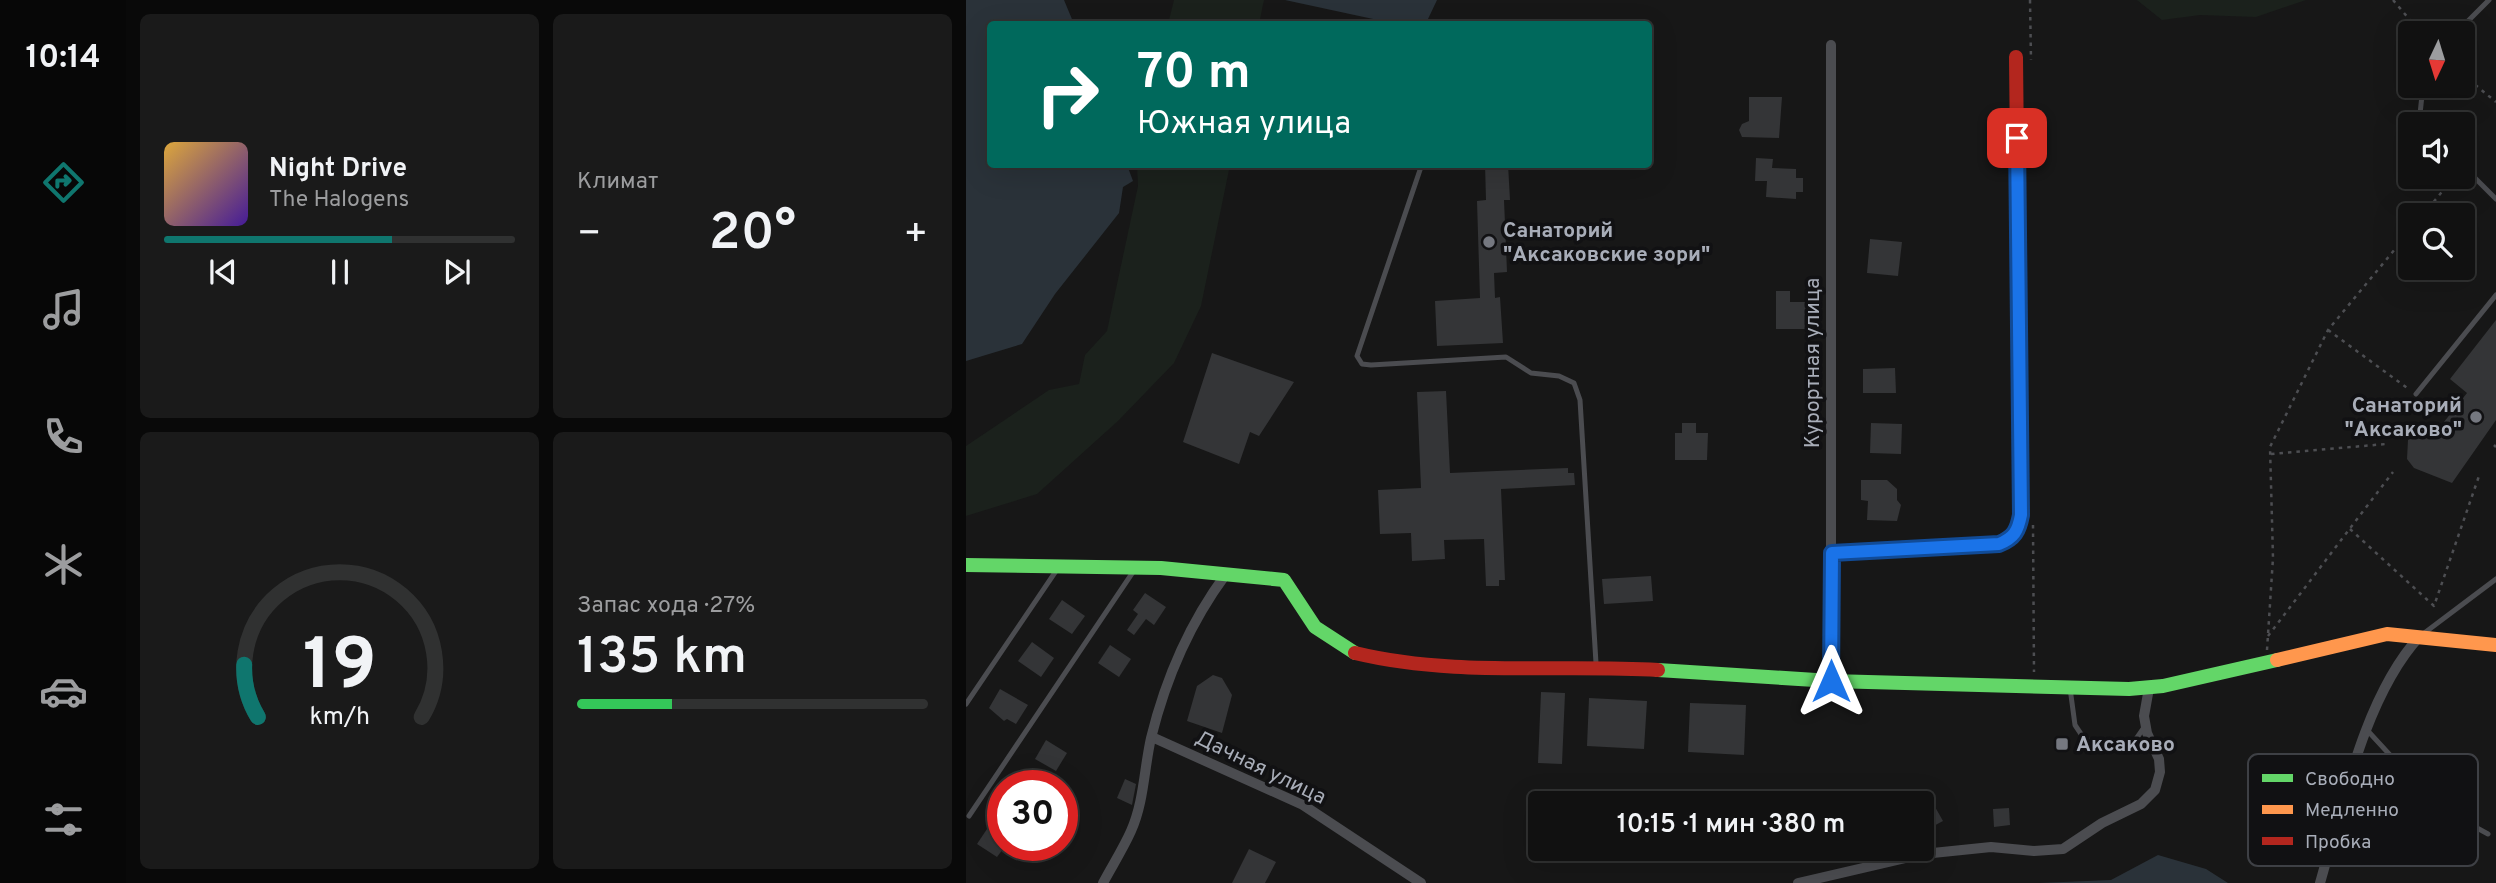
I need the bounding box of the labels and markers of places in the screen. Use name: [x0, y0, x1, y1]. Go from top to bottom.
pin: [1987, 108, 2047, 168]
place label: Санаторий "Аксаковские зори": [1503, 218, 1710, 269]
marker: Санаторий "Аксаковские зори": [1481, 234, 1497, 250]
place label: Санаторий "Аксаково": [2345, 393, 2462, 444]
marker: Санаторий "Аксаково": [2468, 409, 2484, 425]
place label: Аксаково: [2076, 732, 2175, 759]
marker: Аксаково: [2054, 736, 2070, 752]

